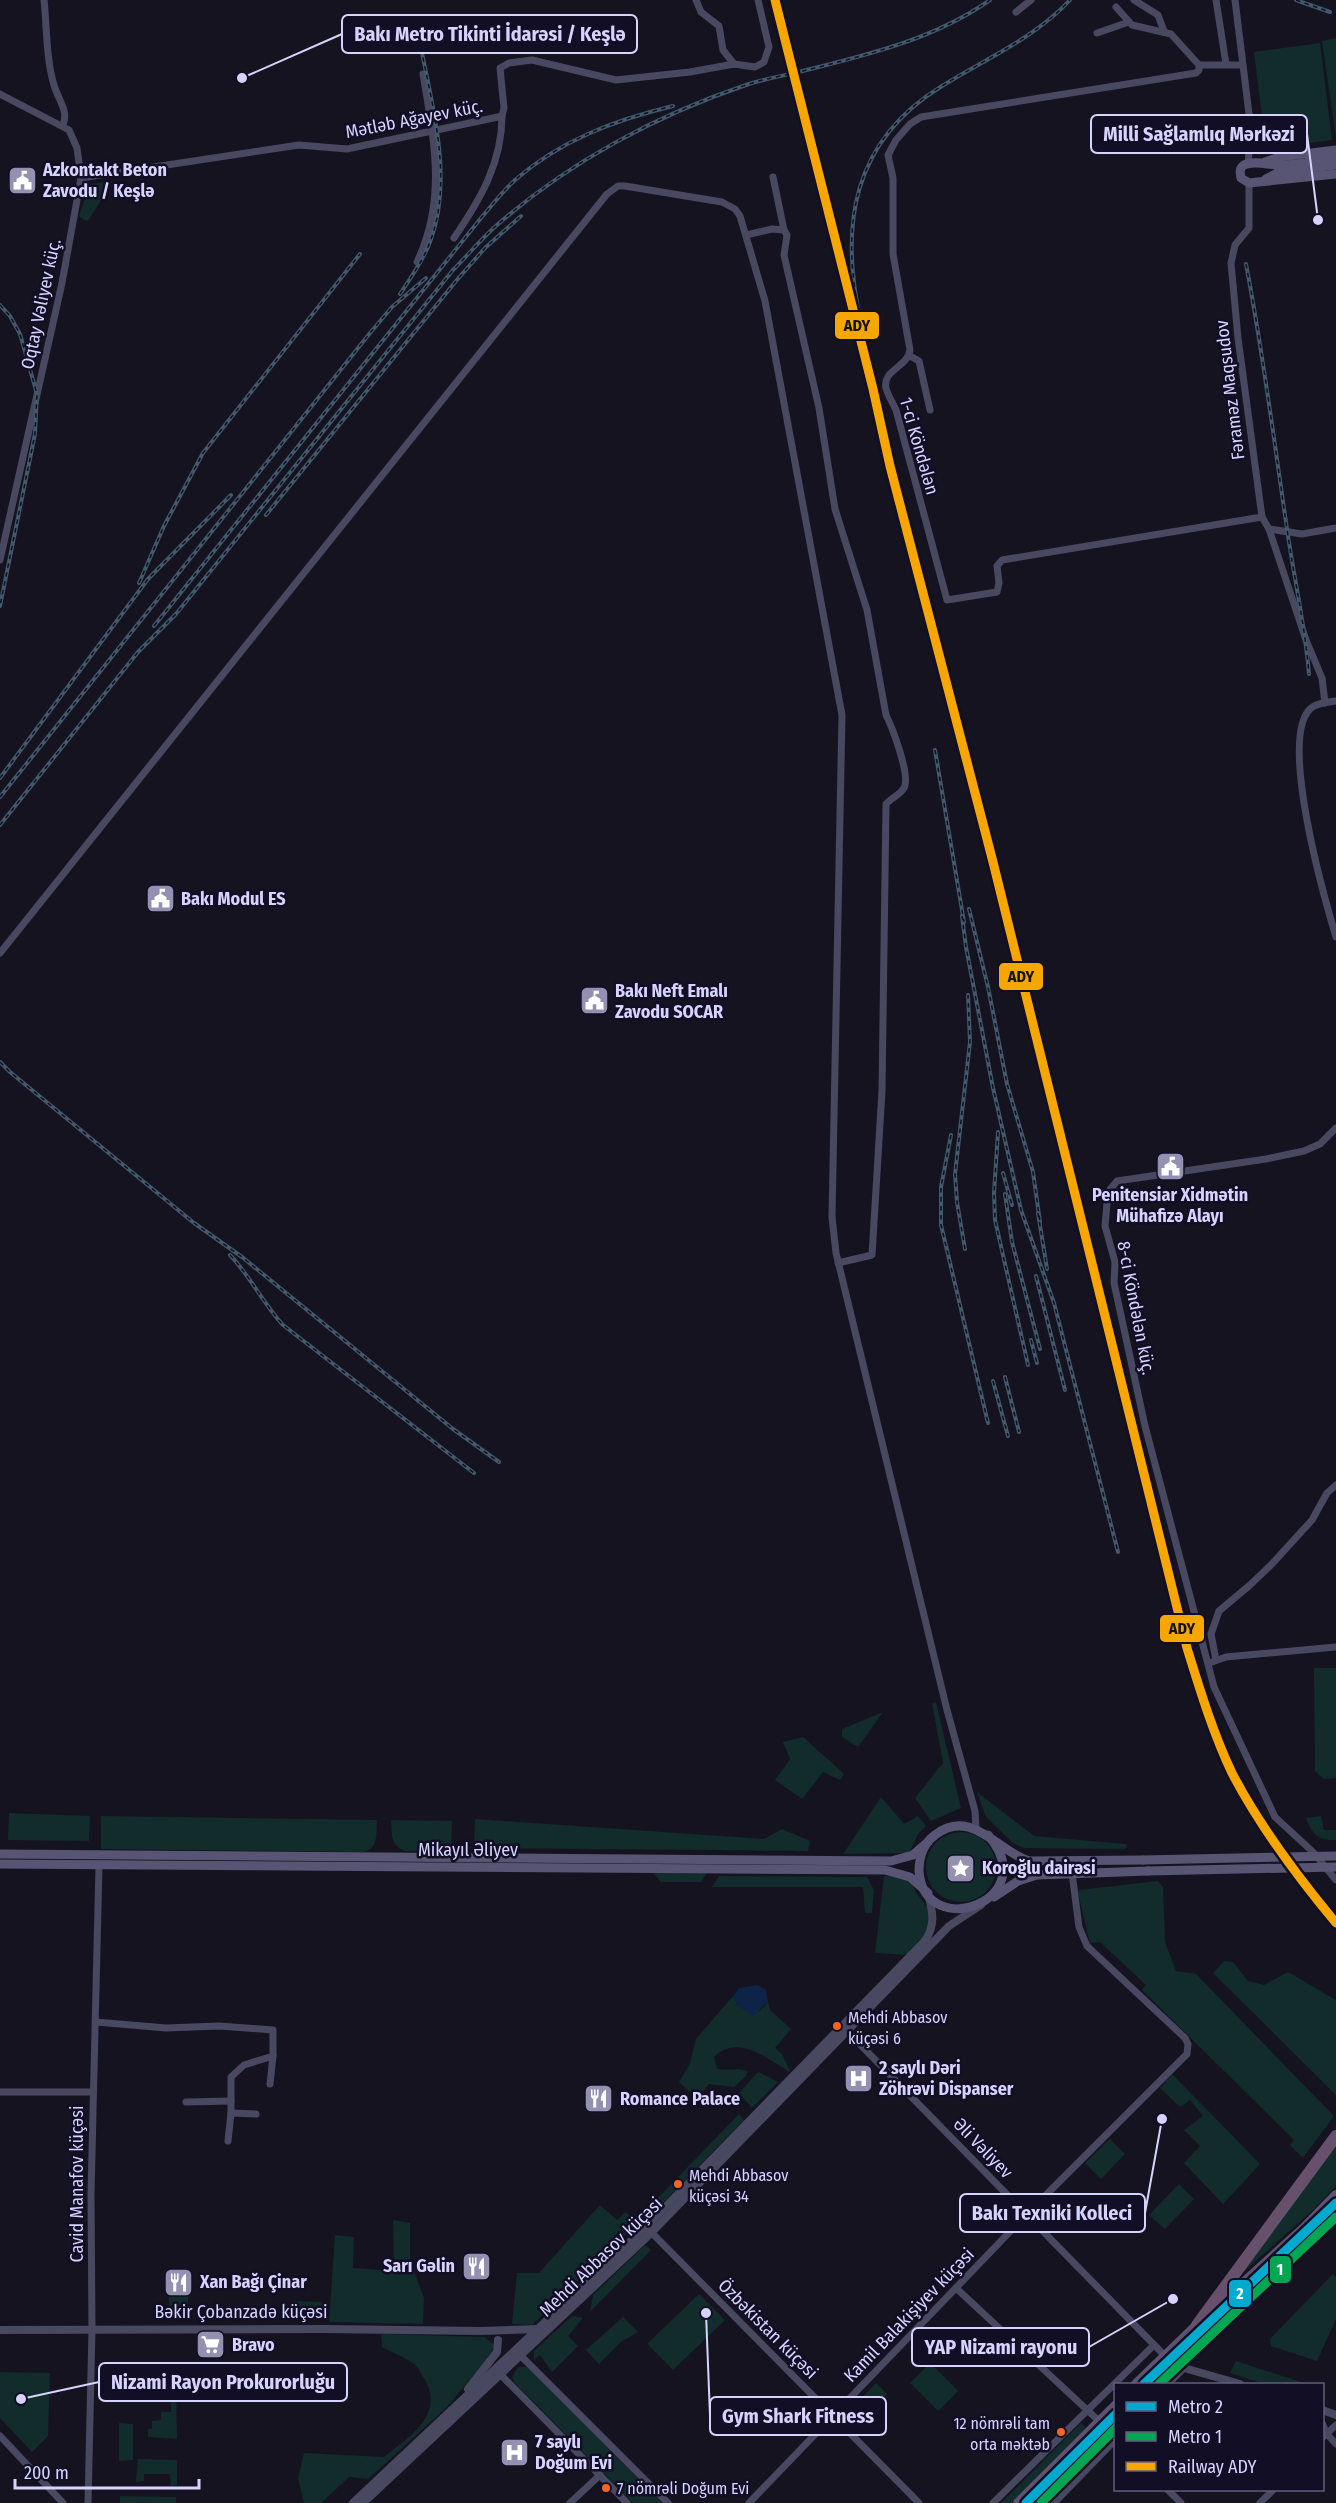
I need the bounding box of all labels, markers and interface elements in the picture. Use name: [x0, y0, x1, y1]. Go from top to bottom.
callout: Bakı Metro Tikinti İdarəsi / Keşlə: [342, 15, 637, 53]
text: Bakı Metro Tikinti İdarəsi / Keşlə: [354, 22, 626, 46]
street label: Mətləb Ağayev küç.: [343, 95, 485, 143]
callout: Milli Sağlamlıq Mərkəzi: [1091, 115, 1307, 153]
text: Milli Sağlamlıq Mərkəzi: [1103, 122, 1295, 146]
place label: Azkontakt Beton Zavodu / Keşlə: [42, 159, 167, 202]
public building icon: Azkontakt Beton Zavodu / Keşlə: [6, 164, 38, 196]
street label: Oqtay Vəliyev küç.: [16, 237, 66, 371]
line badge: ADY: [834, 311, 880, 340]
text: ADY: [843, 316, 870, 335]
street label: Fəraməz Maqsudov: [1211, 319, 1249, 461]
street label: 1-ci Köndələn: [895, 395, 943, 497]
public building icon: Bakı Modul ES: [144, 883, 176, 915]
place label: Bakı Modul ES: [181, 888, 286, 910]
line badge: ADY: [998, 962, 1044, 991]
text: ADY: [1007, 967, 1034, 986]
place label: Bakı Neft Emalı Zavodu SOCAR: [615, 980, 728, 1023]
public building icon: Bakı Neft Emalı Zavodu SOCAR: [578, 985, 610, 1017]
public building icon: Penitensiar Xidmətin Mühafizə Alayı: [1154, 1150, 1186, 1182]
place label: Penitensiar Xidmətin Mühafizə Alayı: [1092, 1184, 1248, 1227]
street label: 8-ci Köndələn küç.: [1112, 1239, 1160, 1377]
line badge: ADY: [1159, 1614, 1205, 1643]
text: ADY: [1168, 1619, 1195, 1638]
street label: Mikayıl Əliyev: [418, 1839, 518, 1861]
place icon: Koroğlu dairəsi: [945, 1852, 977, 1884]
place label: Koroğlu dairəsi: [982, 1857, 1096, 1879]
place label: Mehdi Abbasov küçəsi 6: [848, 2008, 947, 2048]
marker: Mehdi Abbasov küçəsi 6: [831, 2020, 843, 2032]
place label: 2 saylı Dəri Zöhrəvi Dispanser: [878, 2057, 1014, 2100]
hospital icon: 2 saylı Dəri Zöhrəvi Dispanser: [842, 2062, 874, 2094]
restaurant icon: Romance Palace: [583, 2083, 615, 2115]
place label: Romance Palace: [620, 2088, 740, 2110]
street label: Cavid Manafov küçəsi: [66, 2105, 88, 2263]
street label: Əli Vəliyev: [949, 2113, 1017, 2183]
place label: Mehdi Abbasov küçəsi 34: [689, 2166, 788, 2206]
marker: Mehdi Abbasov küçəsi 34: [672, 2178, 684, 2190]
street label: Mehdi Abbasov küçəsi: [535, 2193, 667, 2321]
callout: Bakı Texniki Kolleci: [960, 2194, 1145, 2232]
text: Bakı Texniki Kolleci: [972, 2201, 1132, 2225]
street label: Kamil Balakişiyev küçəsi: [839, 2243, 979, 2387]
restaurant icon: Sarı Gəlin: [460, 2250, 492, 2282]
place label: Sarı Gəlin: [383, 2255, 455, 2277]
line badge: 1: [1269, 2255, 1292, 2284]
text: 1: [1277, 2260, 1283, 2279]
restaurant icon: Xan Bağı Çinar: [163, 2266, 195, 2298]
place label: Xan Bağı Çinar: [199, 2271, 307, 2293]
street label: Özbəkistan küçəsi: [714, 2275, 822, 2383]
line badge: 2: [1228, 2279, 1252, 2308]
text: 2: [1235, 2284, 1244, 2303]
street label: Bəkir Çobanzadə küçəsi: [154, 2301, 328, 2323]
callout: YAP Nizami rayonu: [912, 2328, 1089, 2366]
supermarket icon: Bravo: [195, 2329, 227, 2361]
place label: Bravo: [232, 2334, 275, 2356]
text: YAP Nizami rayonu: [924, 2335, 1077, 2359]
callout: Nizami Rayon Prokurorluğu: [99, 2363, 347, 2401]
text: Nizami Rayon Prokurorluğu: [111, 2370, 335, 2394]
legend: [1114, 2383, 1324, 2491]
text: Metro 2: [1168, 2396, 1223, 2418]
callout: Gym Shark Fitness: [710, 2397, 886, 2435]
text: Gym Shark Fitness: [722, 2404, 874, 2428]
place label: 12 nömrəli tam orta məktəb: [953, 2414, 1050, 2454]
marker: 12 nömrəli tam orta məktəb: [1055, 2426, 1067, 2438]
text: Metro 1: [1168, 2426, 1222, 2448]
place label: 7 saylı Doğum Evi: [535, 2431, 612, 2474]
hospital icon: 7 saylı Doğum Evi: [498, 2436, 530, 2468]
scale bar: [15, 2452, 200, 2490]
text: Railway ADY: [1168, 2456, 1256, 2478]
text: 200 m: [24, 2462, 69, 2484]
place label: 7 nömrəli Doğum Evi: [617, 2479, 749, 2498]
marker: 7 nömrəli Doğum Evi: [600, 2482, 612, 2494]

